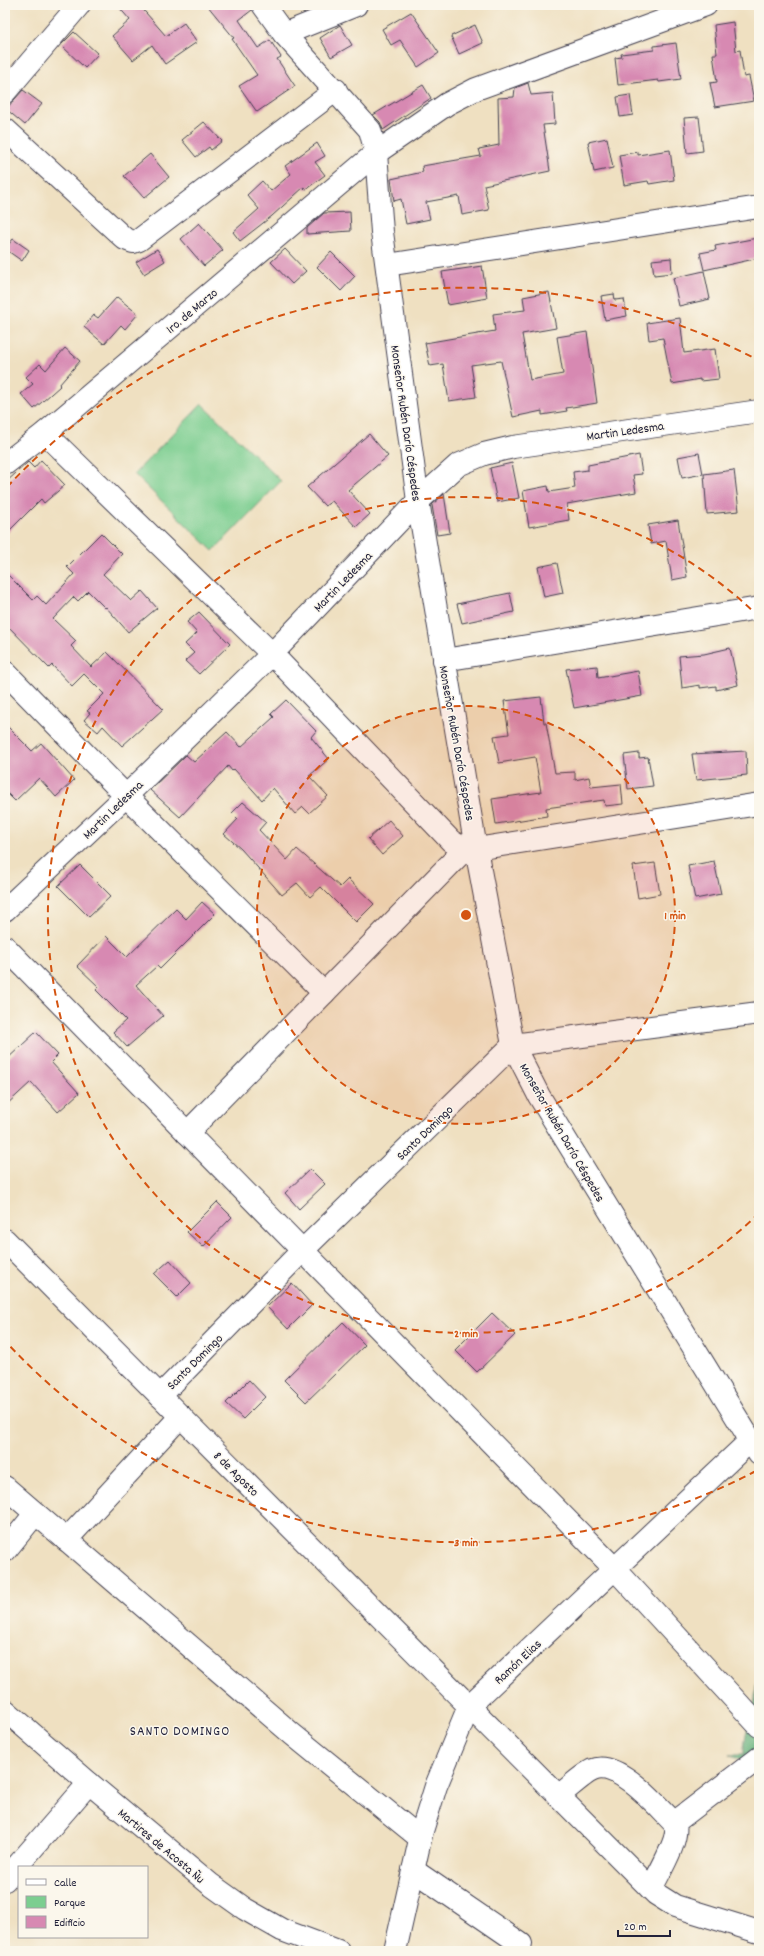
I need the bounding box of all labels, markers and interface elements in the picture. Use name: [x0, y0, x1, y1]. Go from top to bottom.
street label: 1ro. de Marzo: [163, 284, 223, 339]
street label: Monseñor Rubén Darío Céspedes: [384, 344, 425, 503]
street label: Martin Ledesma: [585, 418, 666, 447]
street label: Martin Ledesma: [310, 547, 378, 617]
street label: Monseñor Rubén Darío Céspedes: [432, 664, 479, 823]
street label: Martin Ledesma: [79, 776, 149, 845]
centre of rings: [459, 908, 473, 922]
text: 1 min: [664, 908, 686, 925]
street label: Monseñor Rubén Darío Céspedes: [513, 1060, 608, 1206]
street label: Santo Domingo: [393, 1102, 459, 1166]
text: 2 min: [454, 1326, 478, 1343]
street label: Santo Domingo: [163, 1330, 228, 1395]
street label: 8 de Agosto: [208, 1448, 262, 1502]
text: 3 min: [454, 1535, 478, 1552]
street label: Ramón Elias: [491, 1636, 547, 1690]
district label: SANTO DOMINGO: [130, 1722, 230, 1742]
street label: Martires de Acosta Ñu: [113, 1805, 208, 1889]
legend: [18, 1866, 148, 1938]
text: Calle: [54, 1875, 77, 1892]
text: Parque: [54, 1895, 85, 1912]
scale bar: [618, 1912, 670, 1938]
text: Edificio: [54, 1915, 85, 1932]
text: 20 m: [624, 1919, 647, 1936]

